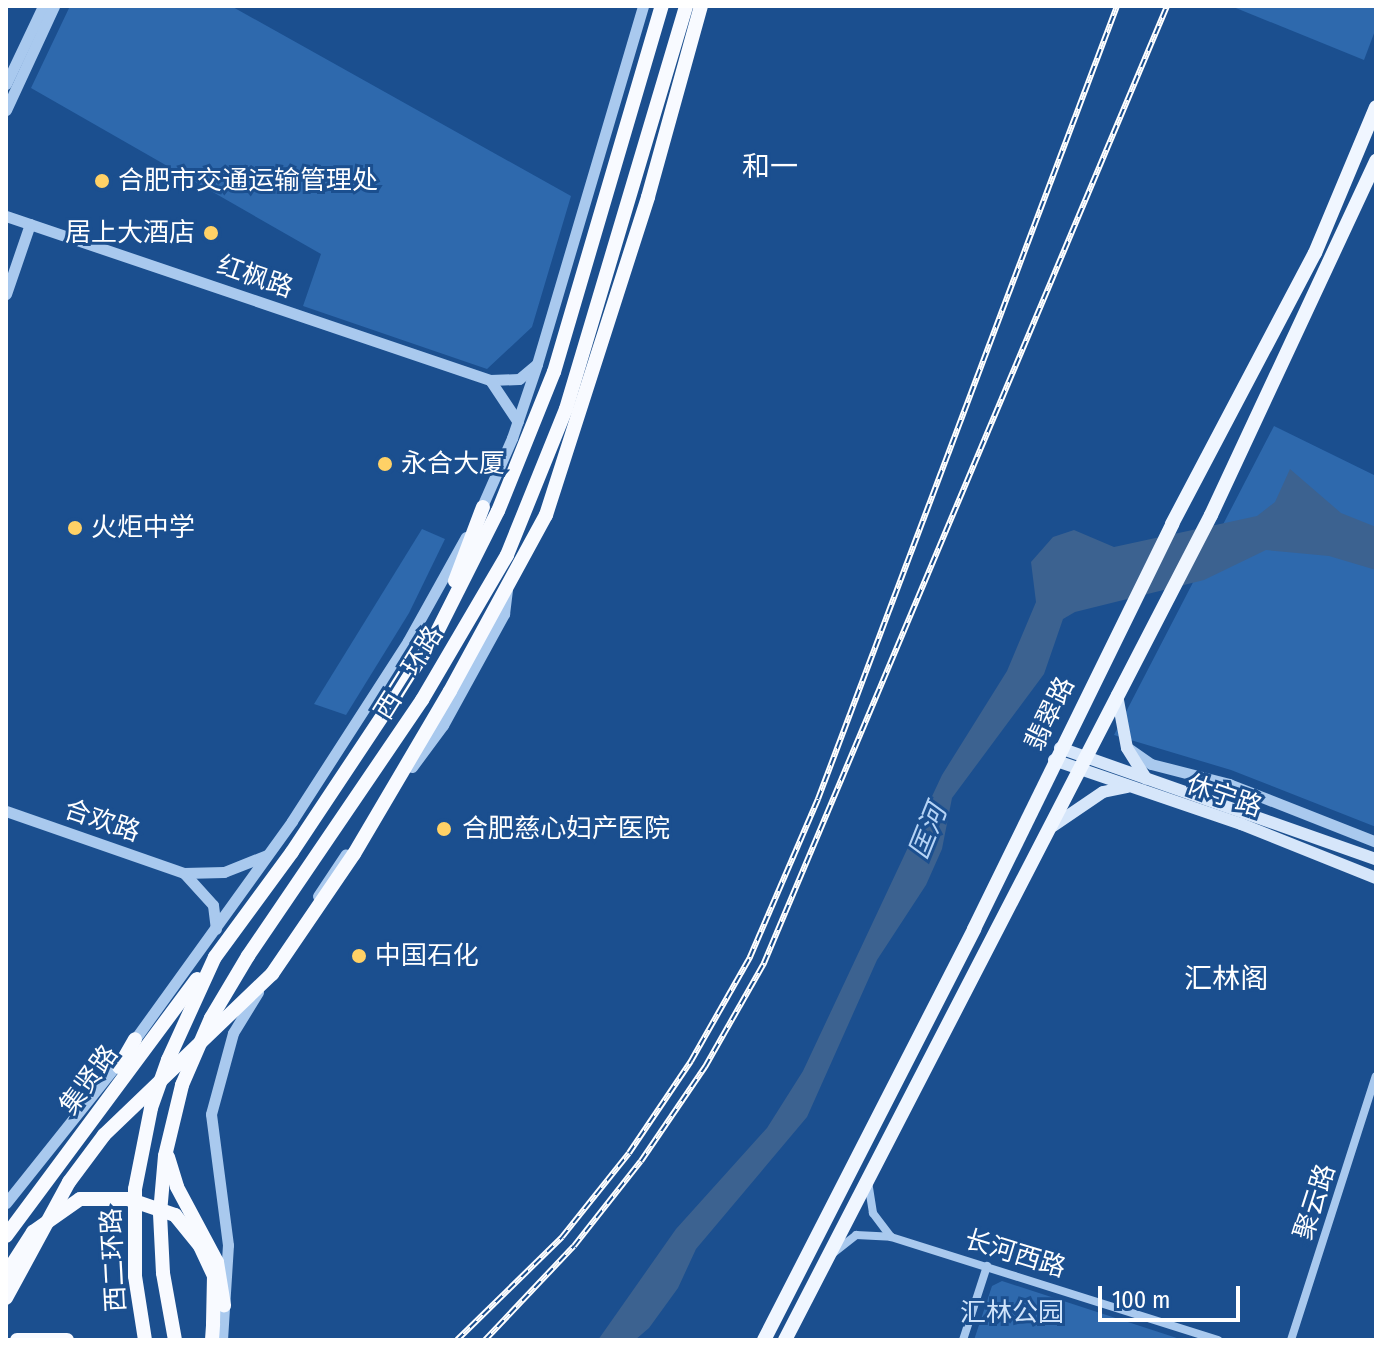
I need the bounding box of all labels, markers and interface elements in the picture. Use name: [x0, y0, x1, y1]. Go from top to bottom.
district label: 和一: [742, 150, 798, 184]
place label: 合肥市交通运输管理处: [118, 165, 378, 197]
marker: 合肥市交通运输管理处: [93, 172, 111, 190]
place label: 居上大酒店: [65, 217, 195, 249]
marker: 居上大酒店: [202, 224, 220, 242]
street label: 红枫路: [213, 250, 297, 304]
place label: 永合大厦: [401, 448, 505, 480]
marker: 永合大厦: [376, 455, 394, 473]
place label: 火炬中学: [91, 512, 195, 544]
marker: 火炬中学: [66, 519, 84, 537]
street label: 西二环路: [368, 621, 450, 725]
street label: 翡翠路: [1019, 672, 1081, 756]
street label: 休宁路: [1182, 769, 1266, 823]
street label: 合欢路: [60, 794, 144, 848]
water label: 匡河: [902, 800, 954, 864]
place label: 合肥慈心妇产医院: [462, 813, 670, 845]
marker: 合肥慈心妇产医院: [433, 818, 455, 840]
place label: 中国石化: [375, 940, 479, 972]
marker: 中国石化: [350, 947, 368, 965]
district label: 汇林阁: [1184, 962, 1268, 996]
street label: 集贤路: [53, 1039, 125, 1121]
street label: 聚云路: [1288, 1160, 1342, 1244]
street label: 西二环路: [96, 1207, 132, 1313]
street label: 长河西路: [961, 1224, 1069, 1284]
scale bar: [1102, 1270, 1244, 1320]
text: 100 m: [1112, 1286, 1170, 1314]
park label: 汇林公园: [960, 1297, 1064, 1329]

